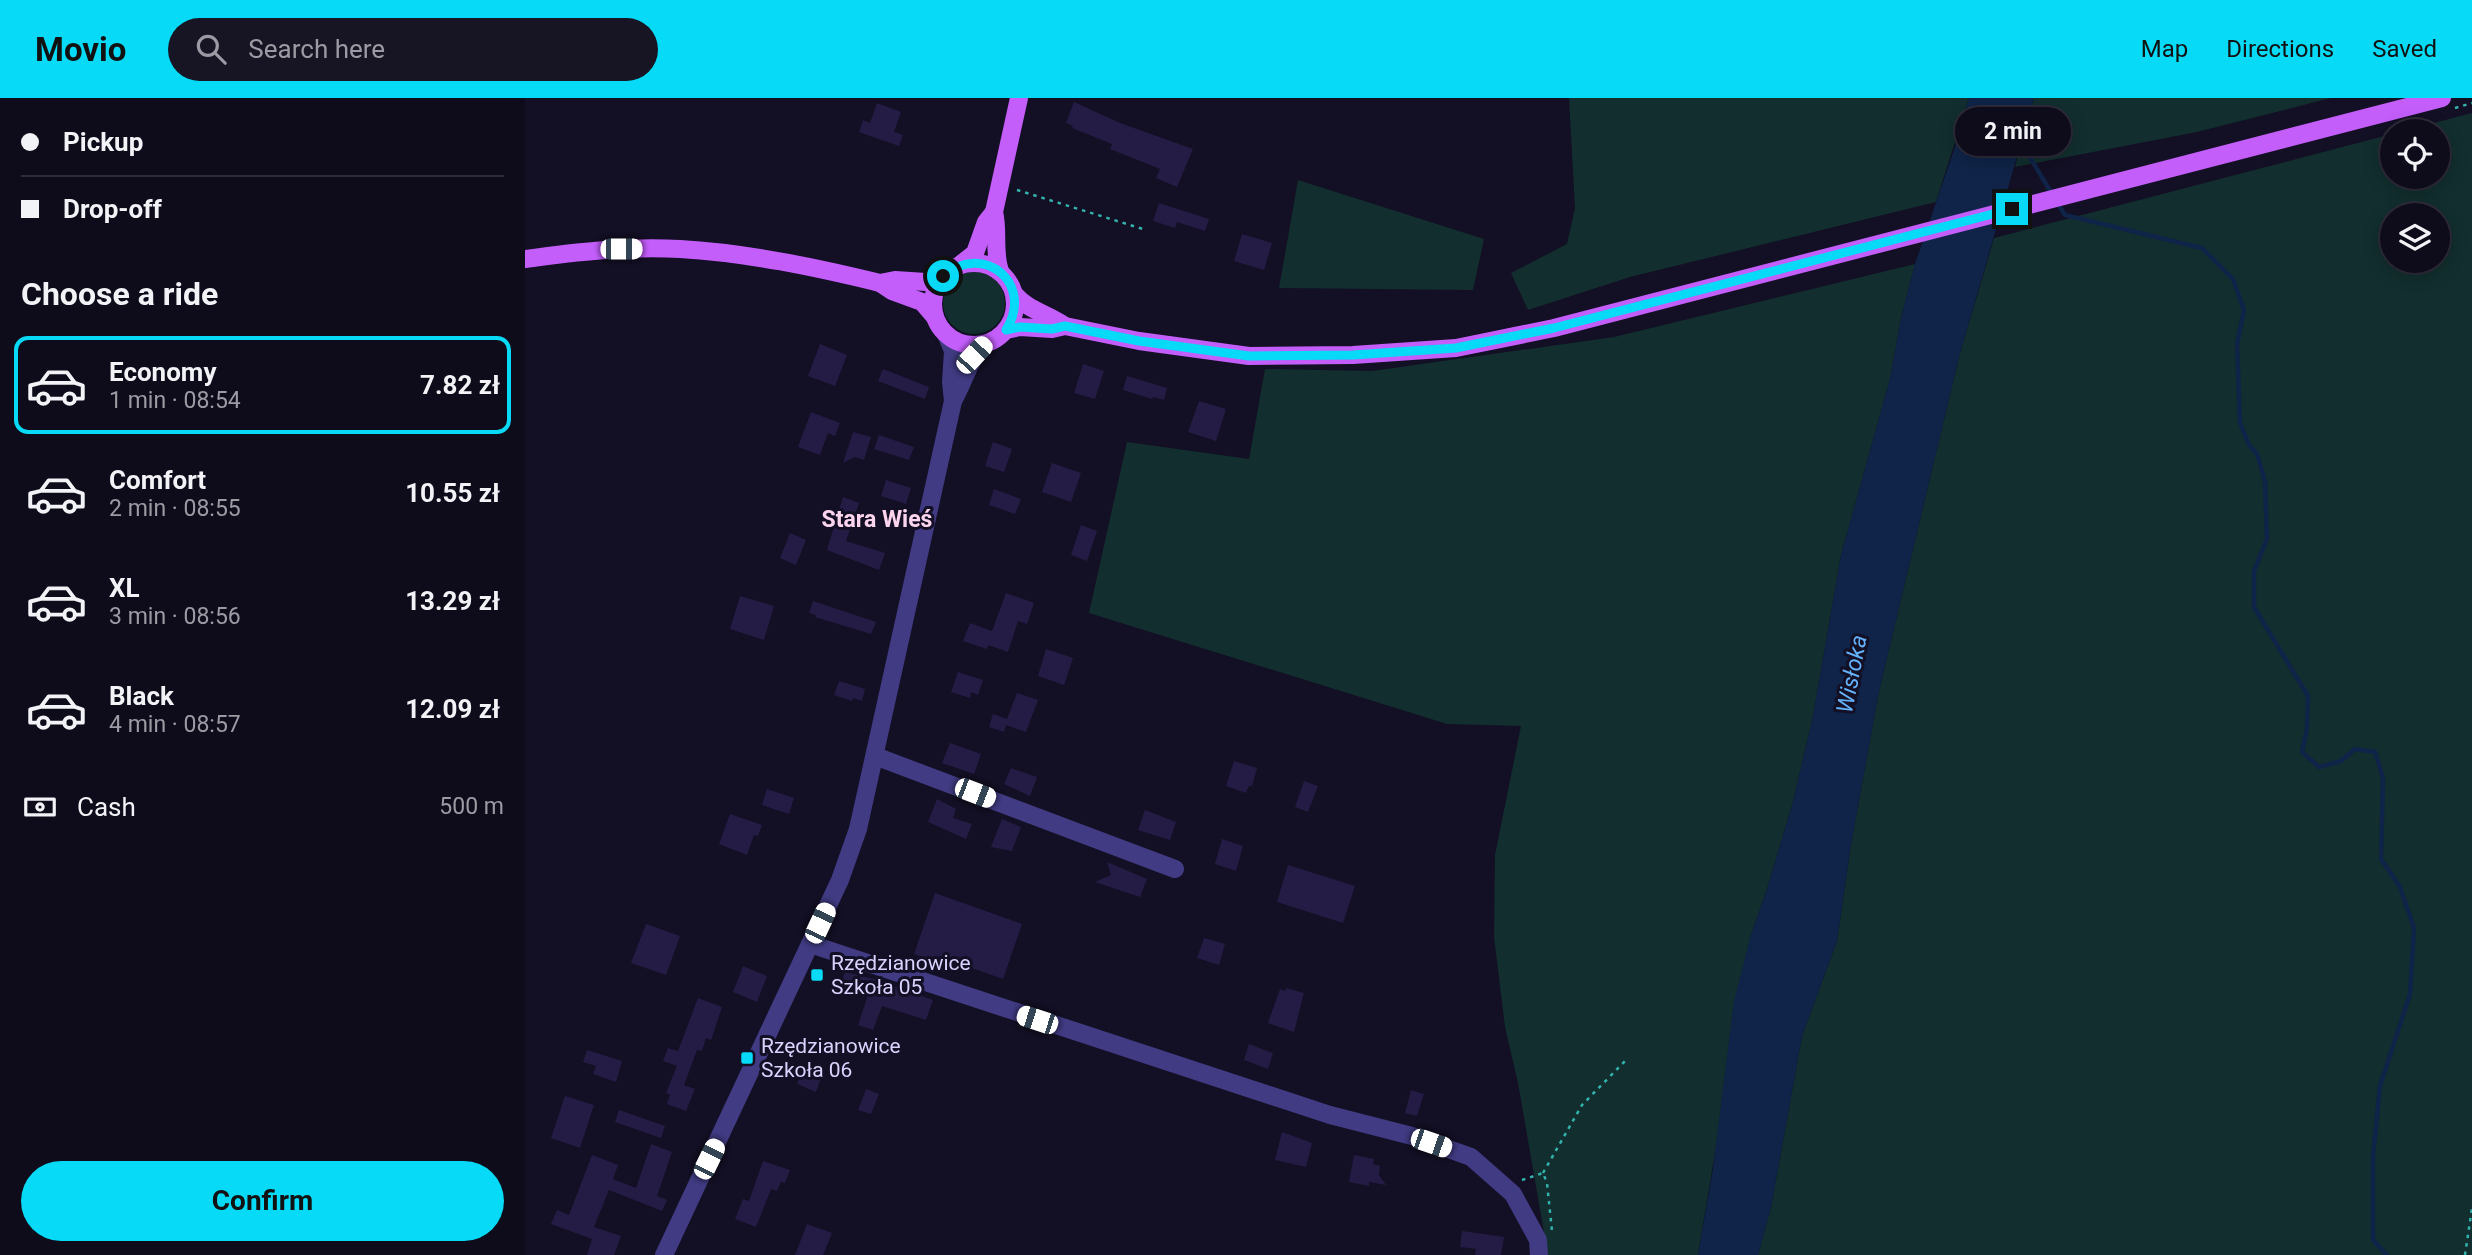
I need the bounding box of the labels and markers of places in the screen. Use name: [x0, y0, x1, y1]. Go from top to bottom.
place label: Rzędzianowice Szkoła 05: [831, 951, 971, 999]
marker: Rzędzianowice Szkoła 05: [809, 967, 825, 983]
place label: Rzędzianowice Szkoła 06: [761, 1034, 901, 1082]
marker: Rzędzianowice Szkoła 06: [739, 1050, 755, 1066]

